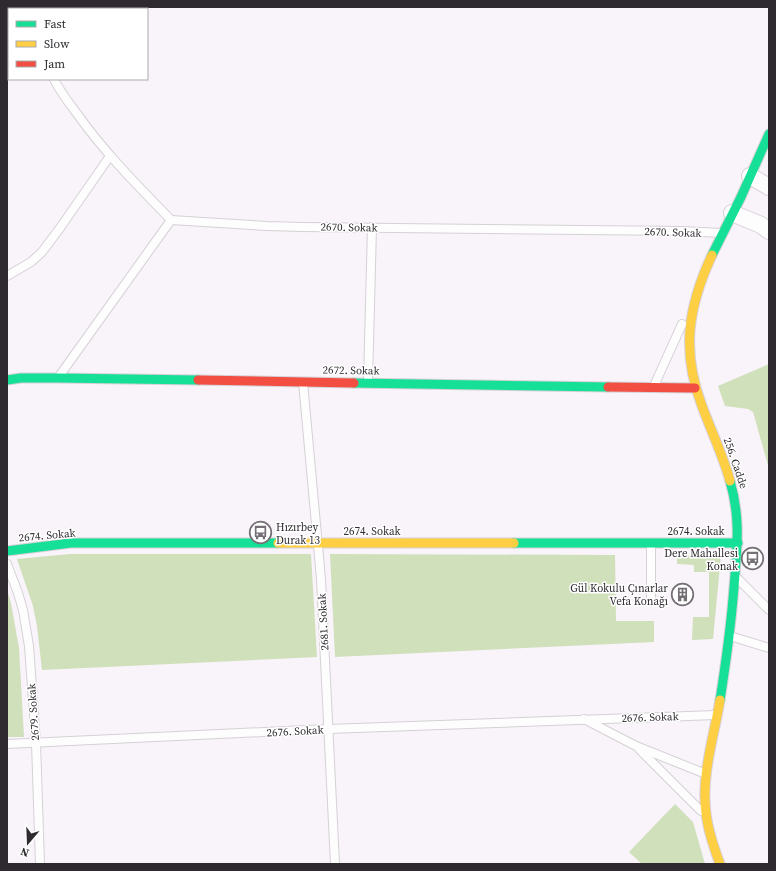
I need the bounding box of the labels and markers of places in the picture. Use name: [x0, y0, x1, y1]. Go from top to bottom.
bus stop icon: Hızırbey Durak 13: [247, 520, 273, 546]
place label: Hızırbey Durak 13: [276, 520, 320, 548]
place label: Dere Mahallesi Konak: [664, 546, 739, 574]
bus stop icon: Dere Mahallesi Konak: [740, 546, 766, 572]
place label: Gül Kokulu Çınarlar Vefa Konağı: [570, 581, 668, 609]
building icon: Gül Kokulu Çınarlar Vefa Konağı: [670, 581, 696, 607]

